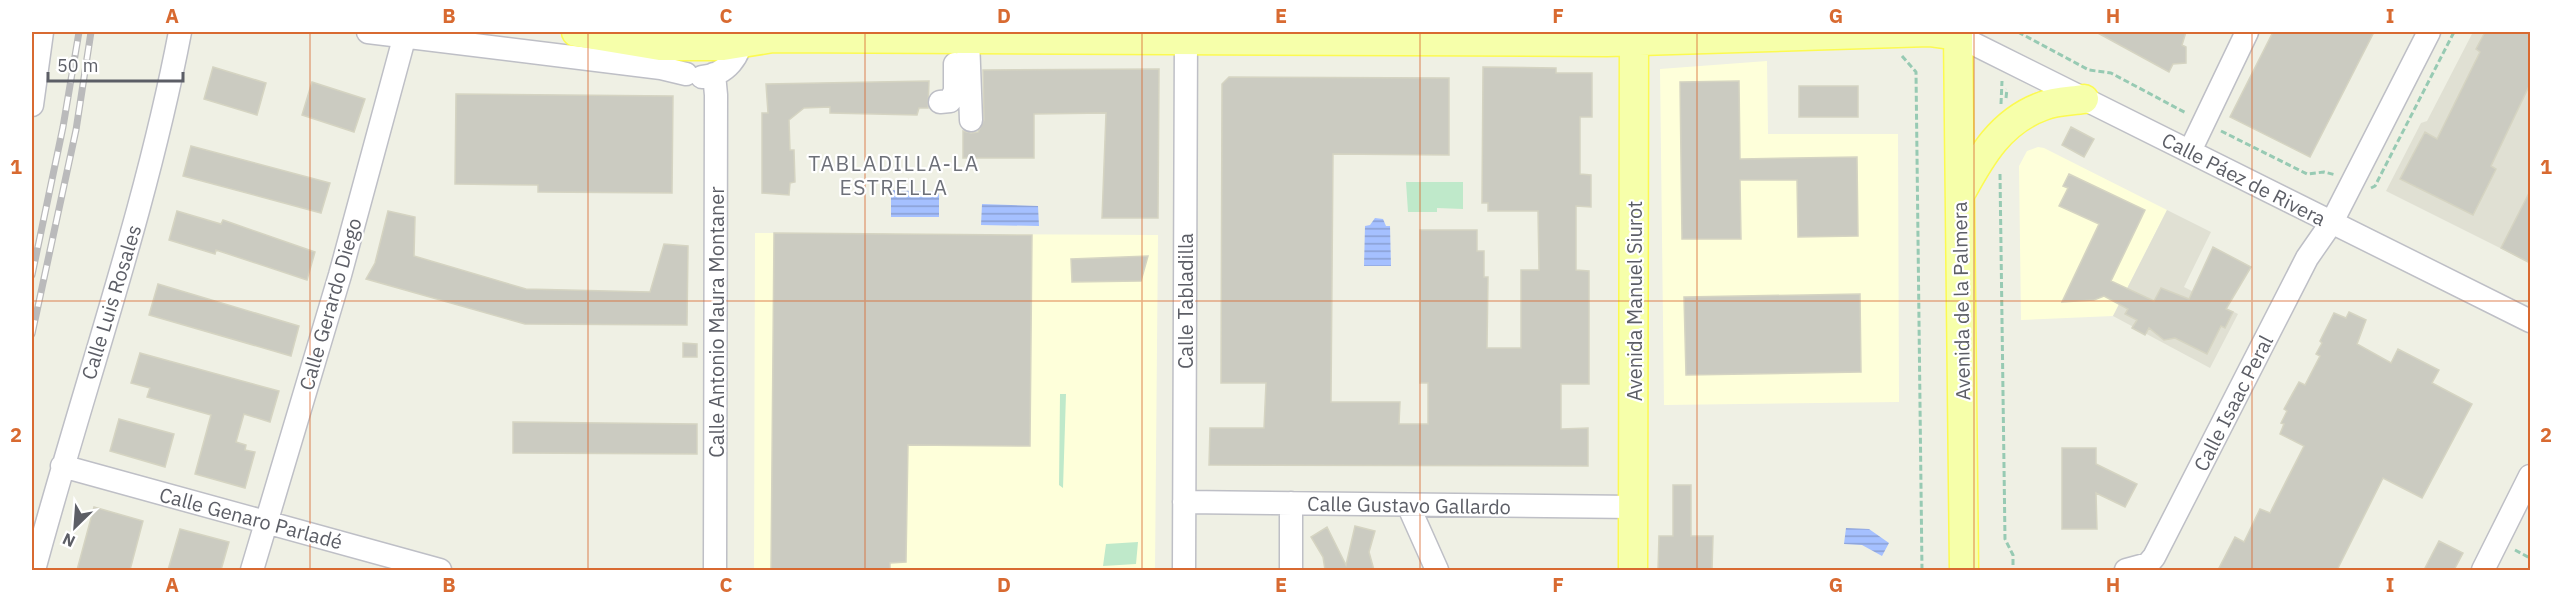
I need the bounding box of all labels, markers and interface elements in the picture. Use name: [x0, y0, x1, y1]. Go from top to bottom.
text: A: [165, 2, 179, 29]
text: B: [442, 2, 456, 29]
text: C: [719, 2, 733, 29]
text: D: [997, 2, 1011, 29]
text: E: [1275, 2, 1287, 29]
text: F: [1552, 2, 1564, 29]
text: G: [1829, 2, 1843, 29]
text: H: [2106, 2, 2120, 29]
text: I: [2386, 2, 2394, 29]
scale bar: [48, 45, 183, 83]
text: 50 m: [57, 54, 99, 77]
street label: Calle Páez de Rivera: [2157, 126, 2331, 232]
district label: TABLADILLA-LA ESTRELLA: [808, 149, 980, 201]
text: 1: [10, 153, 22, 180]
text: 1: [2540, 153, 2552, 180]
street label: Calle Antonio Maura Montaner: [703, 186, 730, 458]
street label: Avenida Manuel Siurot: [1621, 201, 1648, 401]
street label: Avenida de la Palmera: [1946, 201, 1976, 401]
street label: Calle Gerardo Diego: [292, 215, 368, 393]
street label: Calle Luis Rosales: [75, 221, 147, 383]
street label: Calle Tabladilla: [1172, 233, 1199, 369]
street label: Calle Isaac Peral: [2187, 330, 2279, 476]
text: 2: [10, 421, 22, 448]
text: 2: [2540, 421, 2552, 448]
street label: Calle Genaro Parladé: [157, 481, 345, 555]
street label: Calle Gustavo Gallardo: [1307, 490, 1511, 520]
north arrow: [45, 497, 105, 557]
text: N: [59, 529, 78, 552]
text: A: [165, 571, 179, 598]
text: B: [442, 571, 456, 598]
text: C: [719, 571, 733, 598]
text: D: [997, 571, 1011, 598]
text: E: [1275, 571, 1287, 598]
text: F: [1552, 571, 1564, 598]
text: G: [1829, 571, 1843, 598]
text: H: [2106, 571, 2120, 598]
text: I: [2386, 571, 2394, 598]

